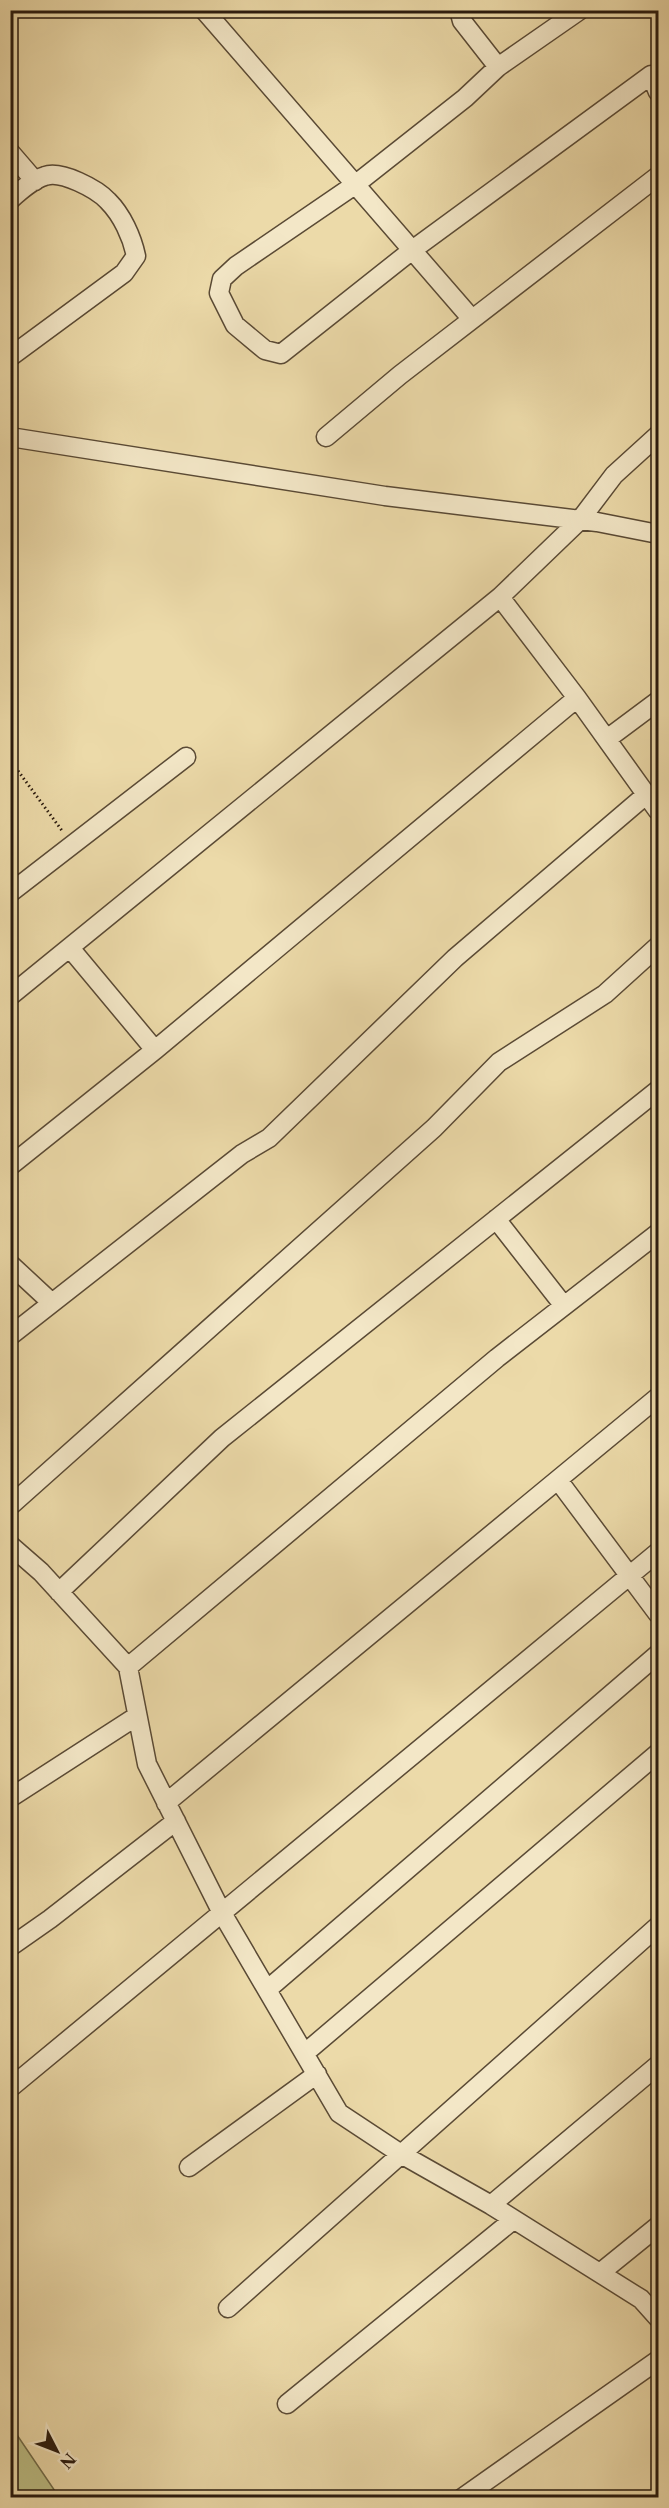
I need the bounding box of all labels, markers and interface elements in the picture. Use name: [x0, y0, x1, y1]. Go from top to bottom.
north arrow: [27, 2421, 87, 2481]
text: N: [56, 2449, 80, 2473]

